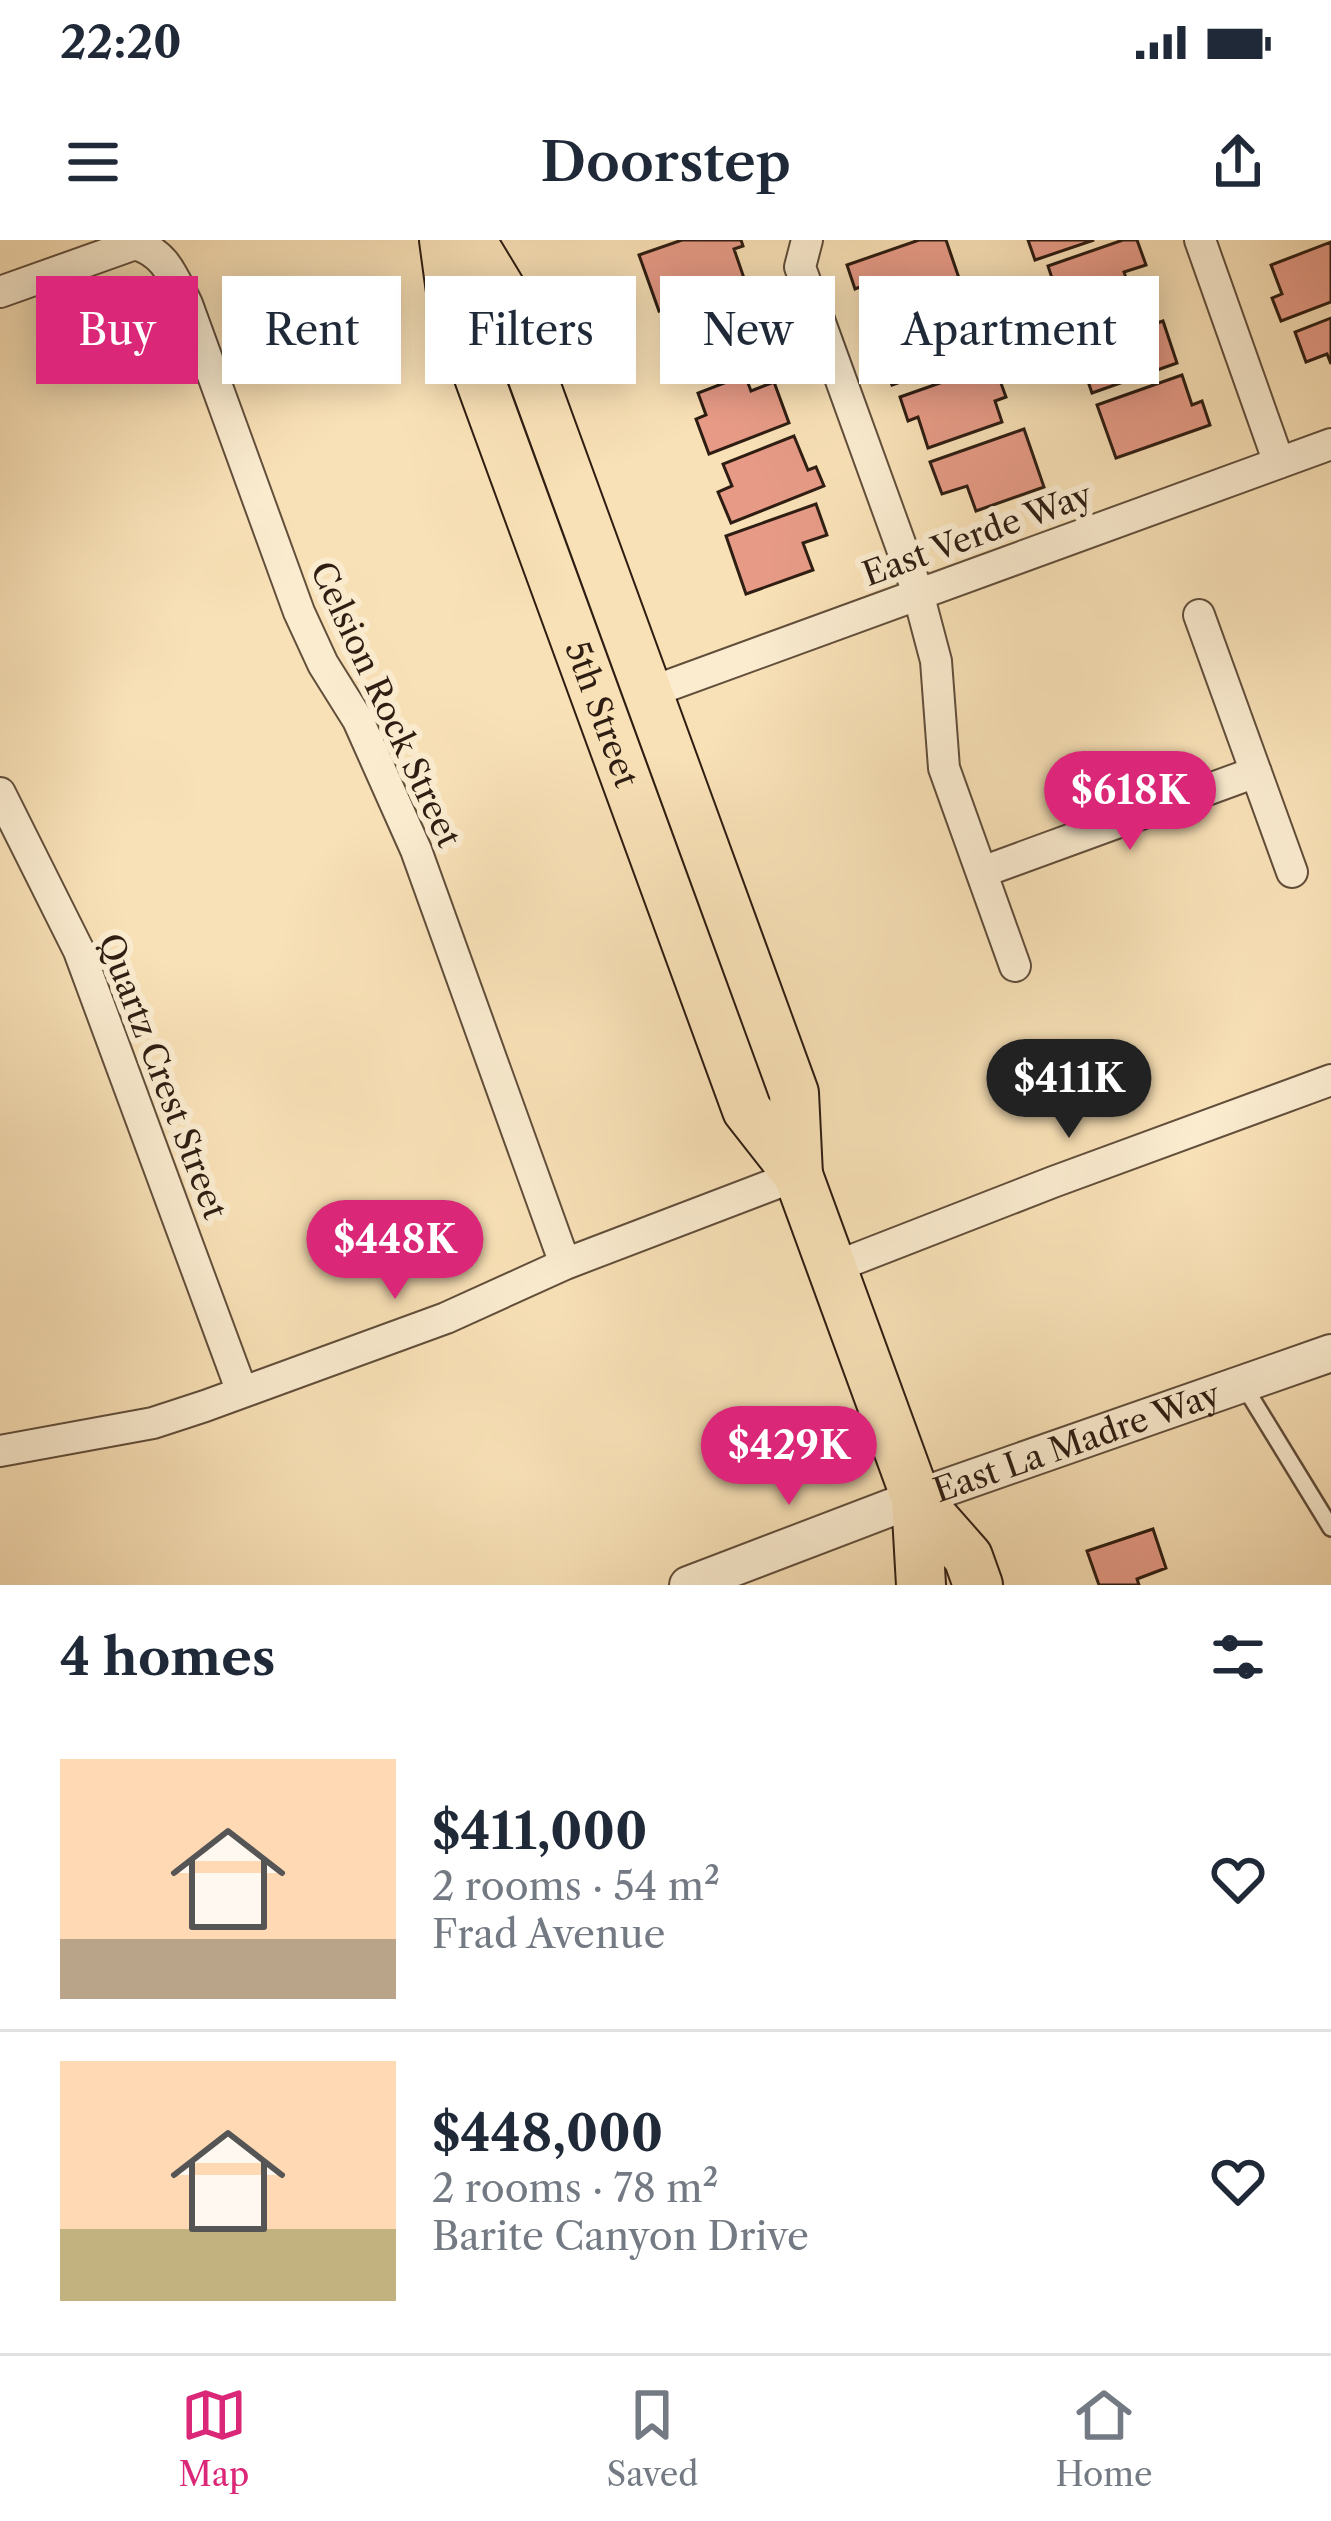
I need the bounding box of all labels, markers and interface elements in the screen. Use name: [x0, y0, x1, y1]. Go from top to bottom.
text: 22:20: [60, 14, 182, 70]
icon: menu: [60, 129, 126, 195]
text: Doorstep: [540, 129, 791, 195]
icon: share: [1205, 129, 1271, 195]
chip: Buy: [36, 276, 198, 384]
chip: Rent: [222, 276, 401, 384]
chip: Filters: [425, 276, 636, 384]
chip: New: [660, 276, 835, 384]
chip: Apartment: [859, 276, 1159, 384]
street label: East Verde Way: [857, 474, 1098, 595]
street label: Celsion Rock Street: [301, 555, 470, 854]
street label: 5th Street: [556, 635, 647, 793]
pin: $618K: [1046, 751, 1214, 853]
text: $618K: [1071, 766, 1189, 814]
street label: Quartz Crest Street: [89, 928, 236, 1225]
pin: $411K: [985, 1039, 1153, 1141]
text: $411K: [1013, 1054, 1125, 1102]
pin: $448K: [311, 1200, 479, 1302]
text: $448K: [333, 1215, 457, 1263]
street label: East La Madre Way: [928, 1373, 1226, 1511]
pin: $429K: [705, 1406, 873, 1508]
text: $429K: [728, 1421, 850, 1469]
icon: filters: [1205, 1624, 1271, 1690]
text: 4 homes: [60, 1626, 275, 1688]
text: $411,000: [432, 1800, 647, 1862]
icon: home: [156, 1807, 300, 1951]
icon: heart: [1205, 1846, 1271, 1912]
text: 2 rooms · 54 m²: [432, 1862, 720, 1910]
text: Frad Avenue: [432, 1910, 665, 1958]
text: $448,000: [432, 2102, 663, 2164]
icon: home: [156, 2109, 300, 2253]
icon: heart: [1205, 2148, 1271, 2214]
text: 2 rooms · 78 m²: [432, 2164, 719, 2212]
text: Barite Canyon Drive: [432, 2212, 809, 2260]
tab: Map: [179, 2382, 249, 2495]
tab: Saved: [607, 2382, 698, 2495]
tab: Home: [1055, 2382, 1152, 2495]

